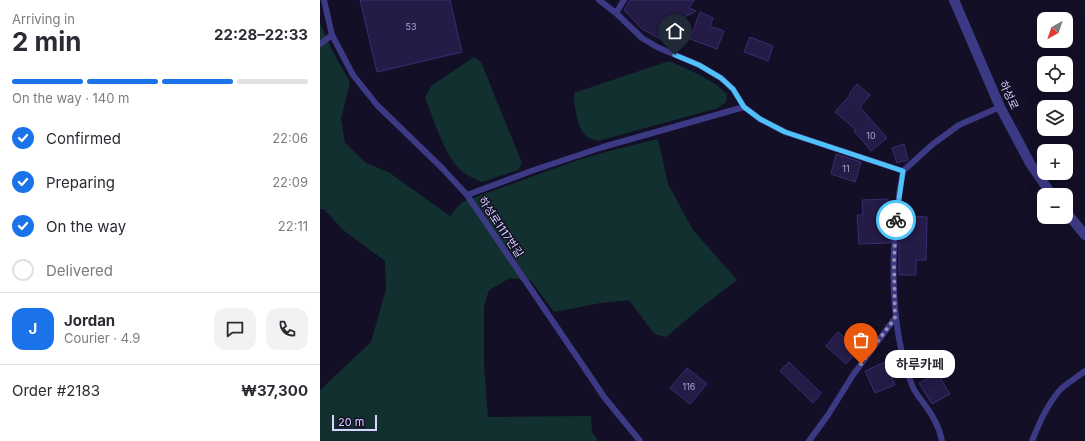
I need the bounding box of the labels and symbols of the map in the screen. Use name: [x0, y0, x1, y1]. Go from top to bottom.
north arrow: [1037, 12, 1073, 48]
pin: [658, 14, 692, 55]
house number: 53: [405, 21, 417, 32]
street label: 하성로: [996, 78, 1022, 112]
house number: 10: [866, 130, 876, 141]
house number: 11: [842, 163, 850, 174]
street label: 하성로1117번길: [476, 194, 526, 260]
courier: [876, 200, 916, 240]
pin: [844, 323, 878, 364]
callout: 하루카페: [885, 350, 955, 378]
house number: 116: [683, 381, 696, 392]
scale bar: [332, 413, 377, 432]

